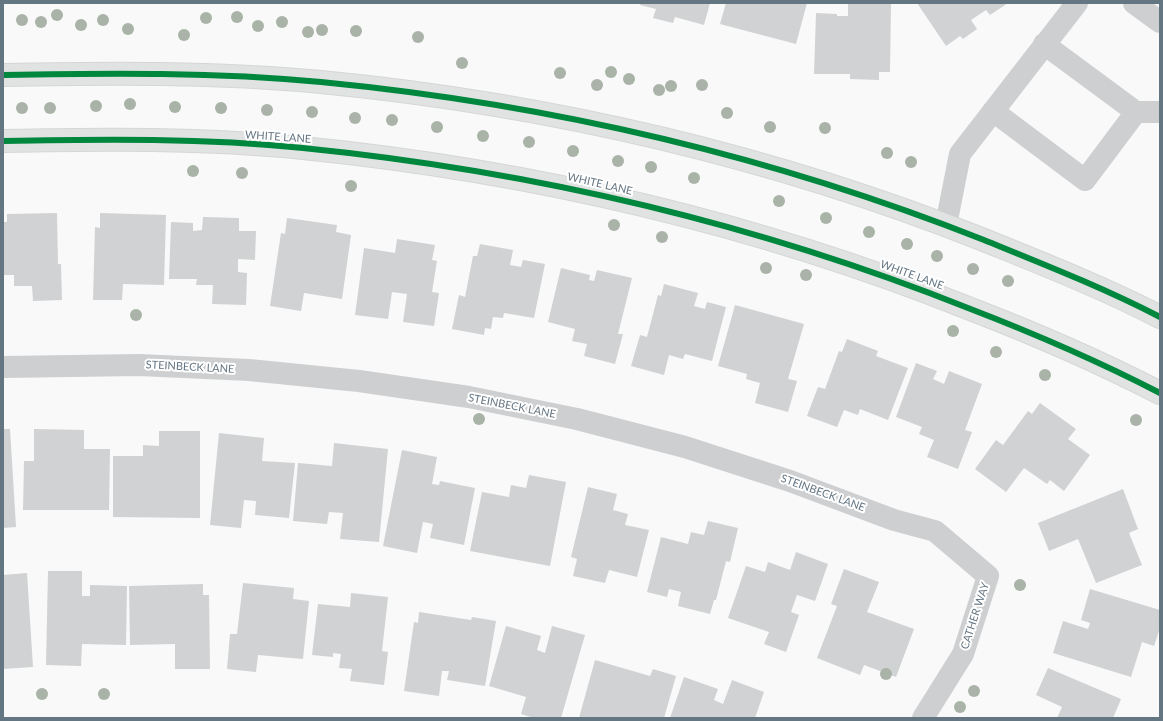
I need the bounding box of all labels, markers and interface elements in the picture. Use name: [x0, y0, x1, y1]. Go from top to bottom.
street label: WHITE LANE: [244, 128, 312, 146]
street label: WHITE LANE: [566, 170, 634, 198]
street label: WHITE LANE: [879, 257, 945, 293]
street label: STEINBECK LANE: [145, 358, 235, 376]
street label: STEINBECK LANE: [467, 391, 557, 421]
street label: STEINBECK LANE: [779, 472, 867, 514]
street label: CATHER WAY: [958, 581, 992, 651]

